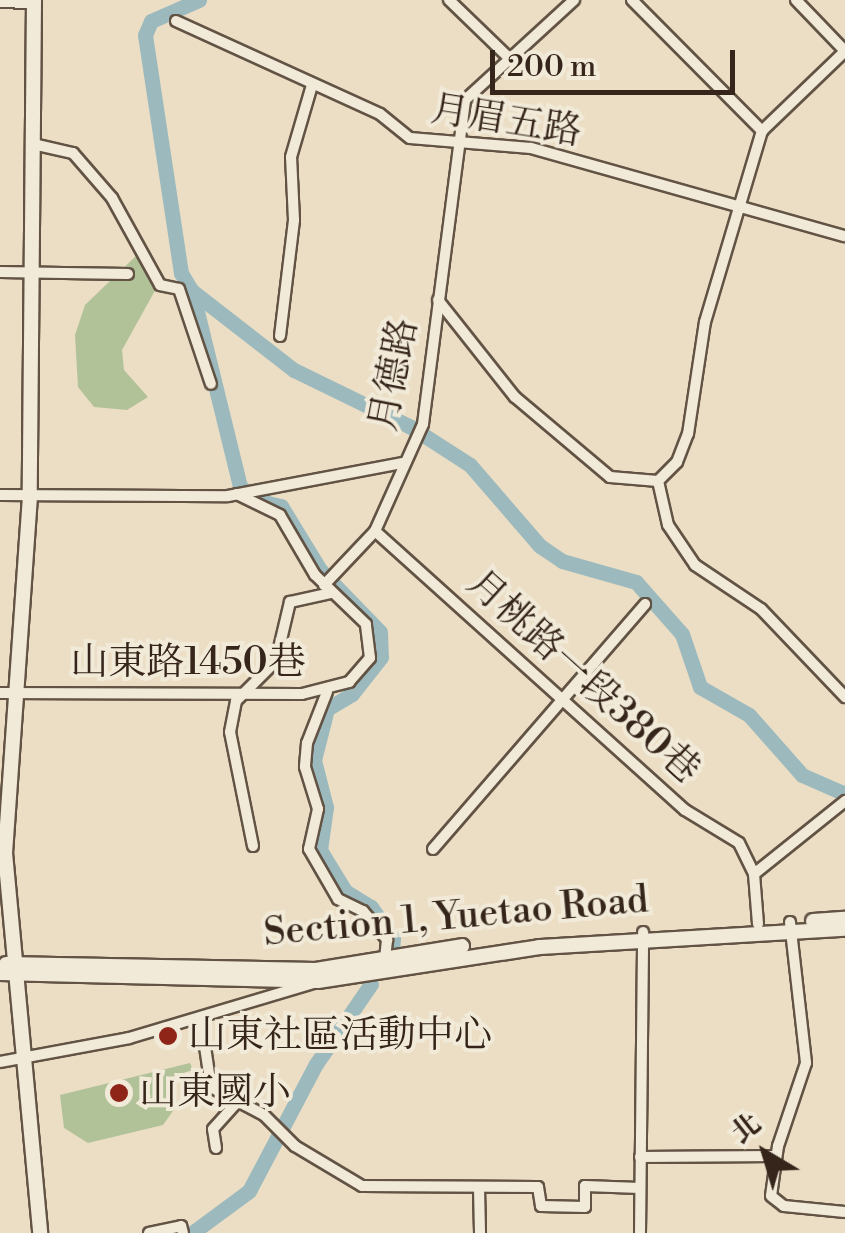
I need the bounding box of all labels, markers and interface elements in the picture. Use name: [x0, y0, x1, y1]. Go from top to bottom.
scale bar: [495, 30, 740, 92]
text: 200 m: [507, 48, 596, 86]
street label: 月眉五路: [427, 87, 585, 155]
street label: 月德路: [361, 315, 427, 435]
street label: 月桃路一段380巷: [457, 561, 709, 793]
street label: 山東路1450巷: [70, 640, 306, 686]
street label: Section 1, Yuetao Road: [262, 877, 650, 957]
place label: 山東社區活動中心: [188, 1013, 492, 1059]
marker: 山東社區活動中心: [157, 1025, 179, 1047]
place label: 山東國小: [139, 1070, 291, 1116]
marker: 山東國小: [108, 1082, 130, 1104]
north arrow: [715, 1103, 815, 1203]
text: 北: [724, 1107, 768, 1151]

